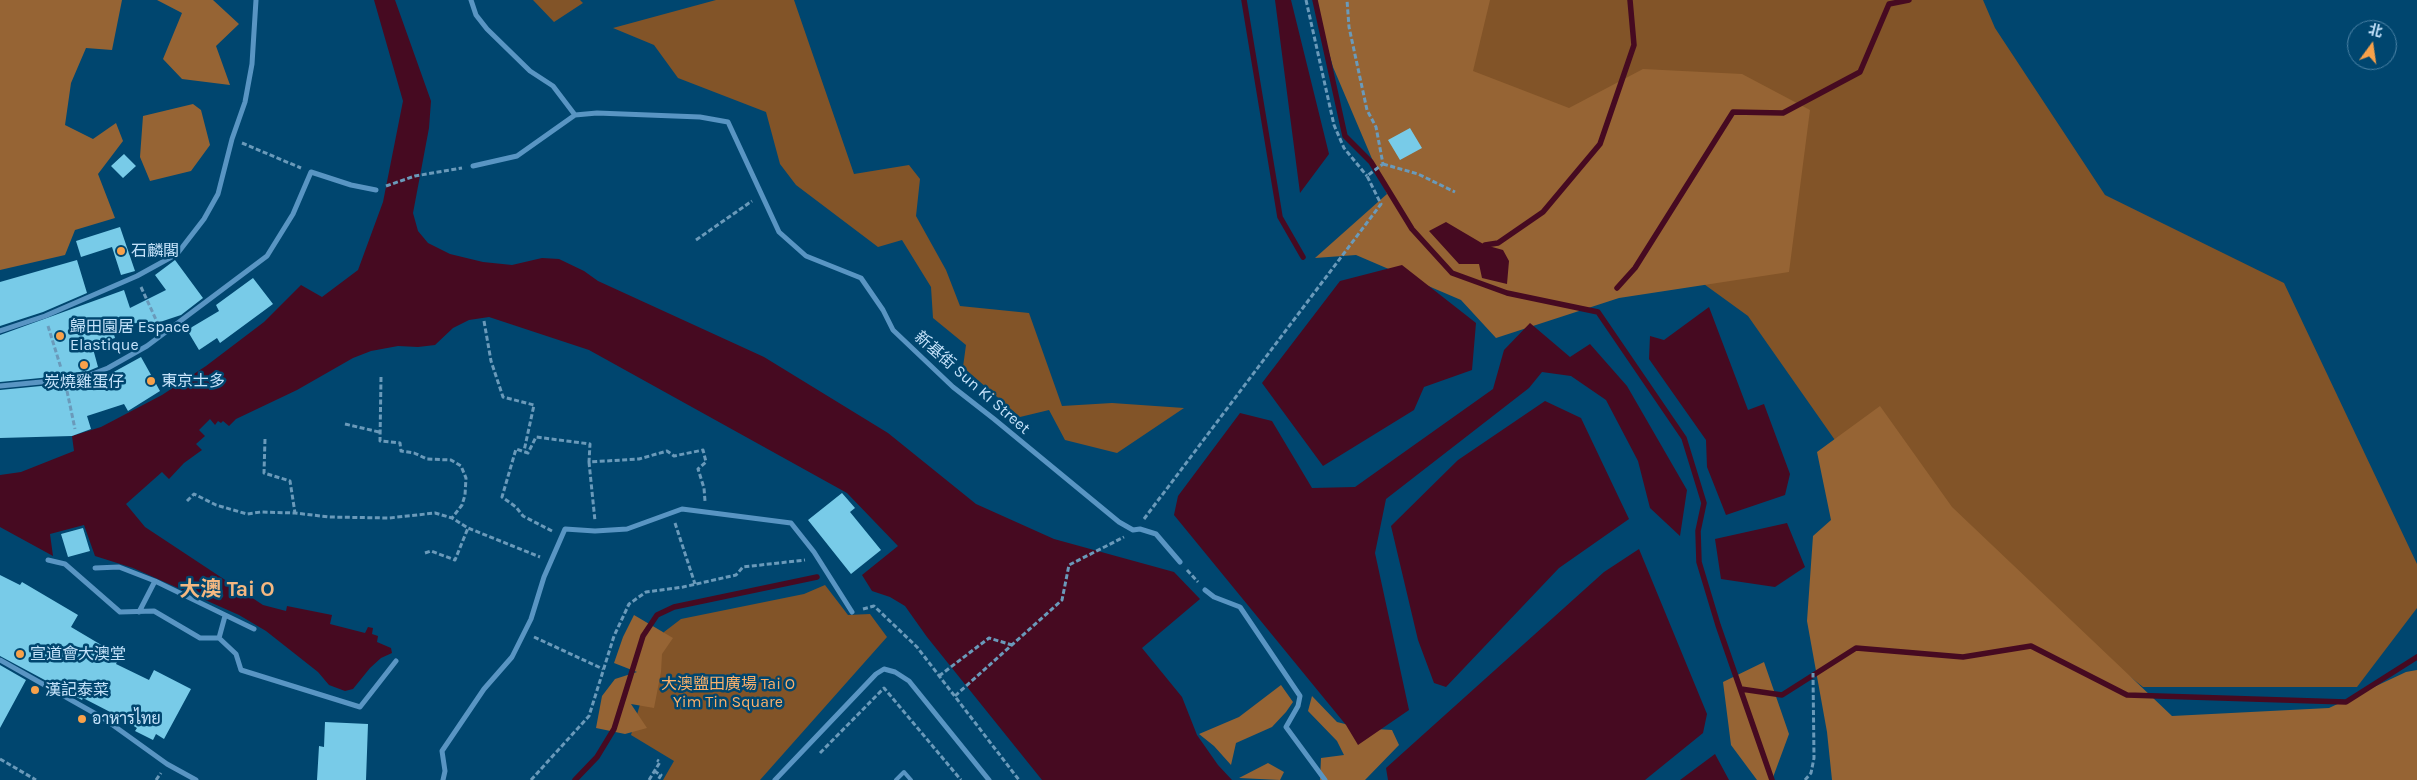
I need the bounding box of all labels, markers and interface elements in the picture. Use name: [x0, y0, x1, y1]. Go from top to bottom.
north arrow: [2347, 20, 2397, 70]
text: 北: [2367, 21, 2384, 41]
place label: 石麟閣: [131, 241, 179, 261]
marker: 石麟閣: [115, 245, 127, 257]
place label: 歸田園居 Espace Elastique: [70, 317, 190, 355]
street label: 新基街 Sun Ki Street: [910, 328, 1034, 438]
marker: 歸田園居 Espace Elastique: [54, 330, 66, 342]
marker: 炭燒雞蛋仔: [78, 359, 90, 371]
place label: 東京士多: [161, 371, 225, 391]
place label: 炭燒雞蛋仔: [44, 372, 124, 392]
marker: 東京士多: [145, 375, 157, 387]
district label: 大澳 Tai O: [179, 577, 275, 603]
place label: 宣道會大澳堂: [30, 644, 126, 664]
marker: 宣道會大澳堂: [14, 648, 26, 660]
park label: 大澳鹽田廣場 Tai O Yim Tin Square: [661, 674, 795, 712]
place label: 漢記泰菜: [45, 680, 109, 700]
marker: 漢記泰菜: [29, 684, 41, 696]
place label: อาหารไทย: [92, 709, 161, 729]
marker: อาหารไทย: [76, 713, 88, 725]

